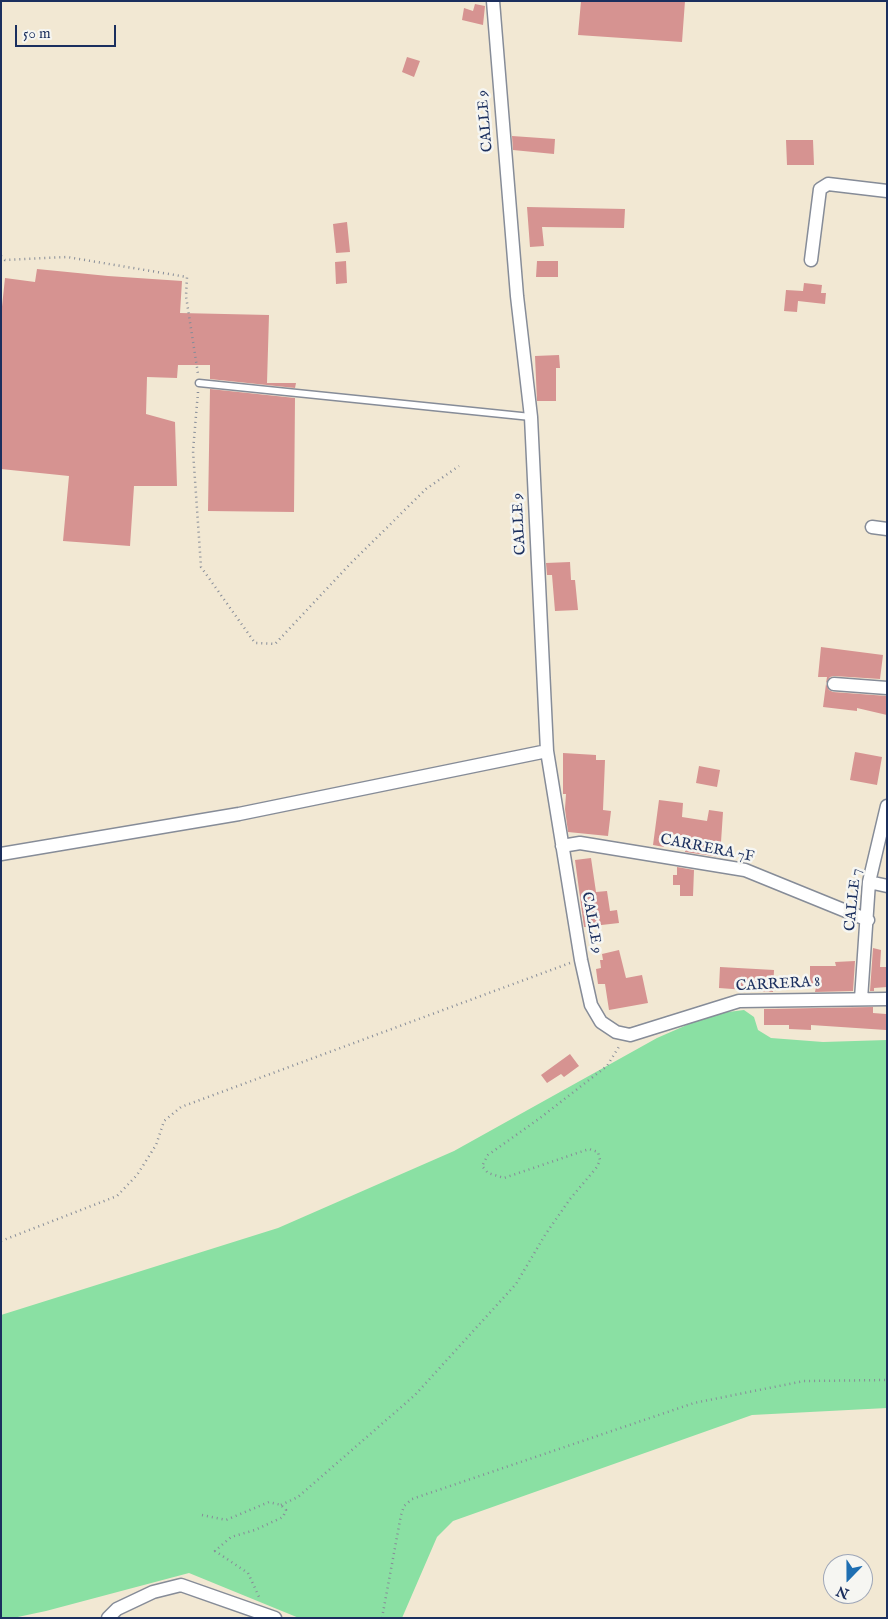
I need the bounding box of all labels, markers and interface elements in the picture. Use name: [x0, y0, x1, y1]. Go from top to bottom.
scale bar: [18, 15, 119, 47]
text: 50 m: [23, 24, 51, 43]
street label: CALLE 9: [474, 89, 498, 153]
street label: CALLE 9: [509, 492, 531, 556]
street label: CARRERA 7F: [659, 831, 755, 867]
street label: CALLE 7: [842, 868, 866, 932]
street label: CALLE 9: [577, 891, 605, 955]
street label: CARRERA 8: [735, 974, 821, 996]
north arrow: [823, 1554, 873, 1604]
text: N: [834, 1581, 852, 1603]

